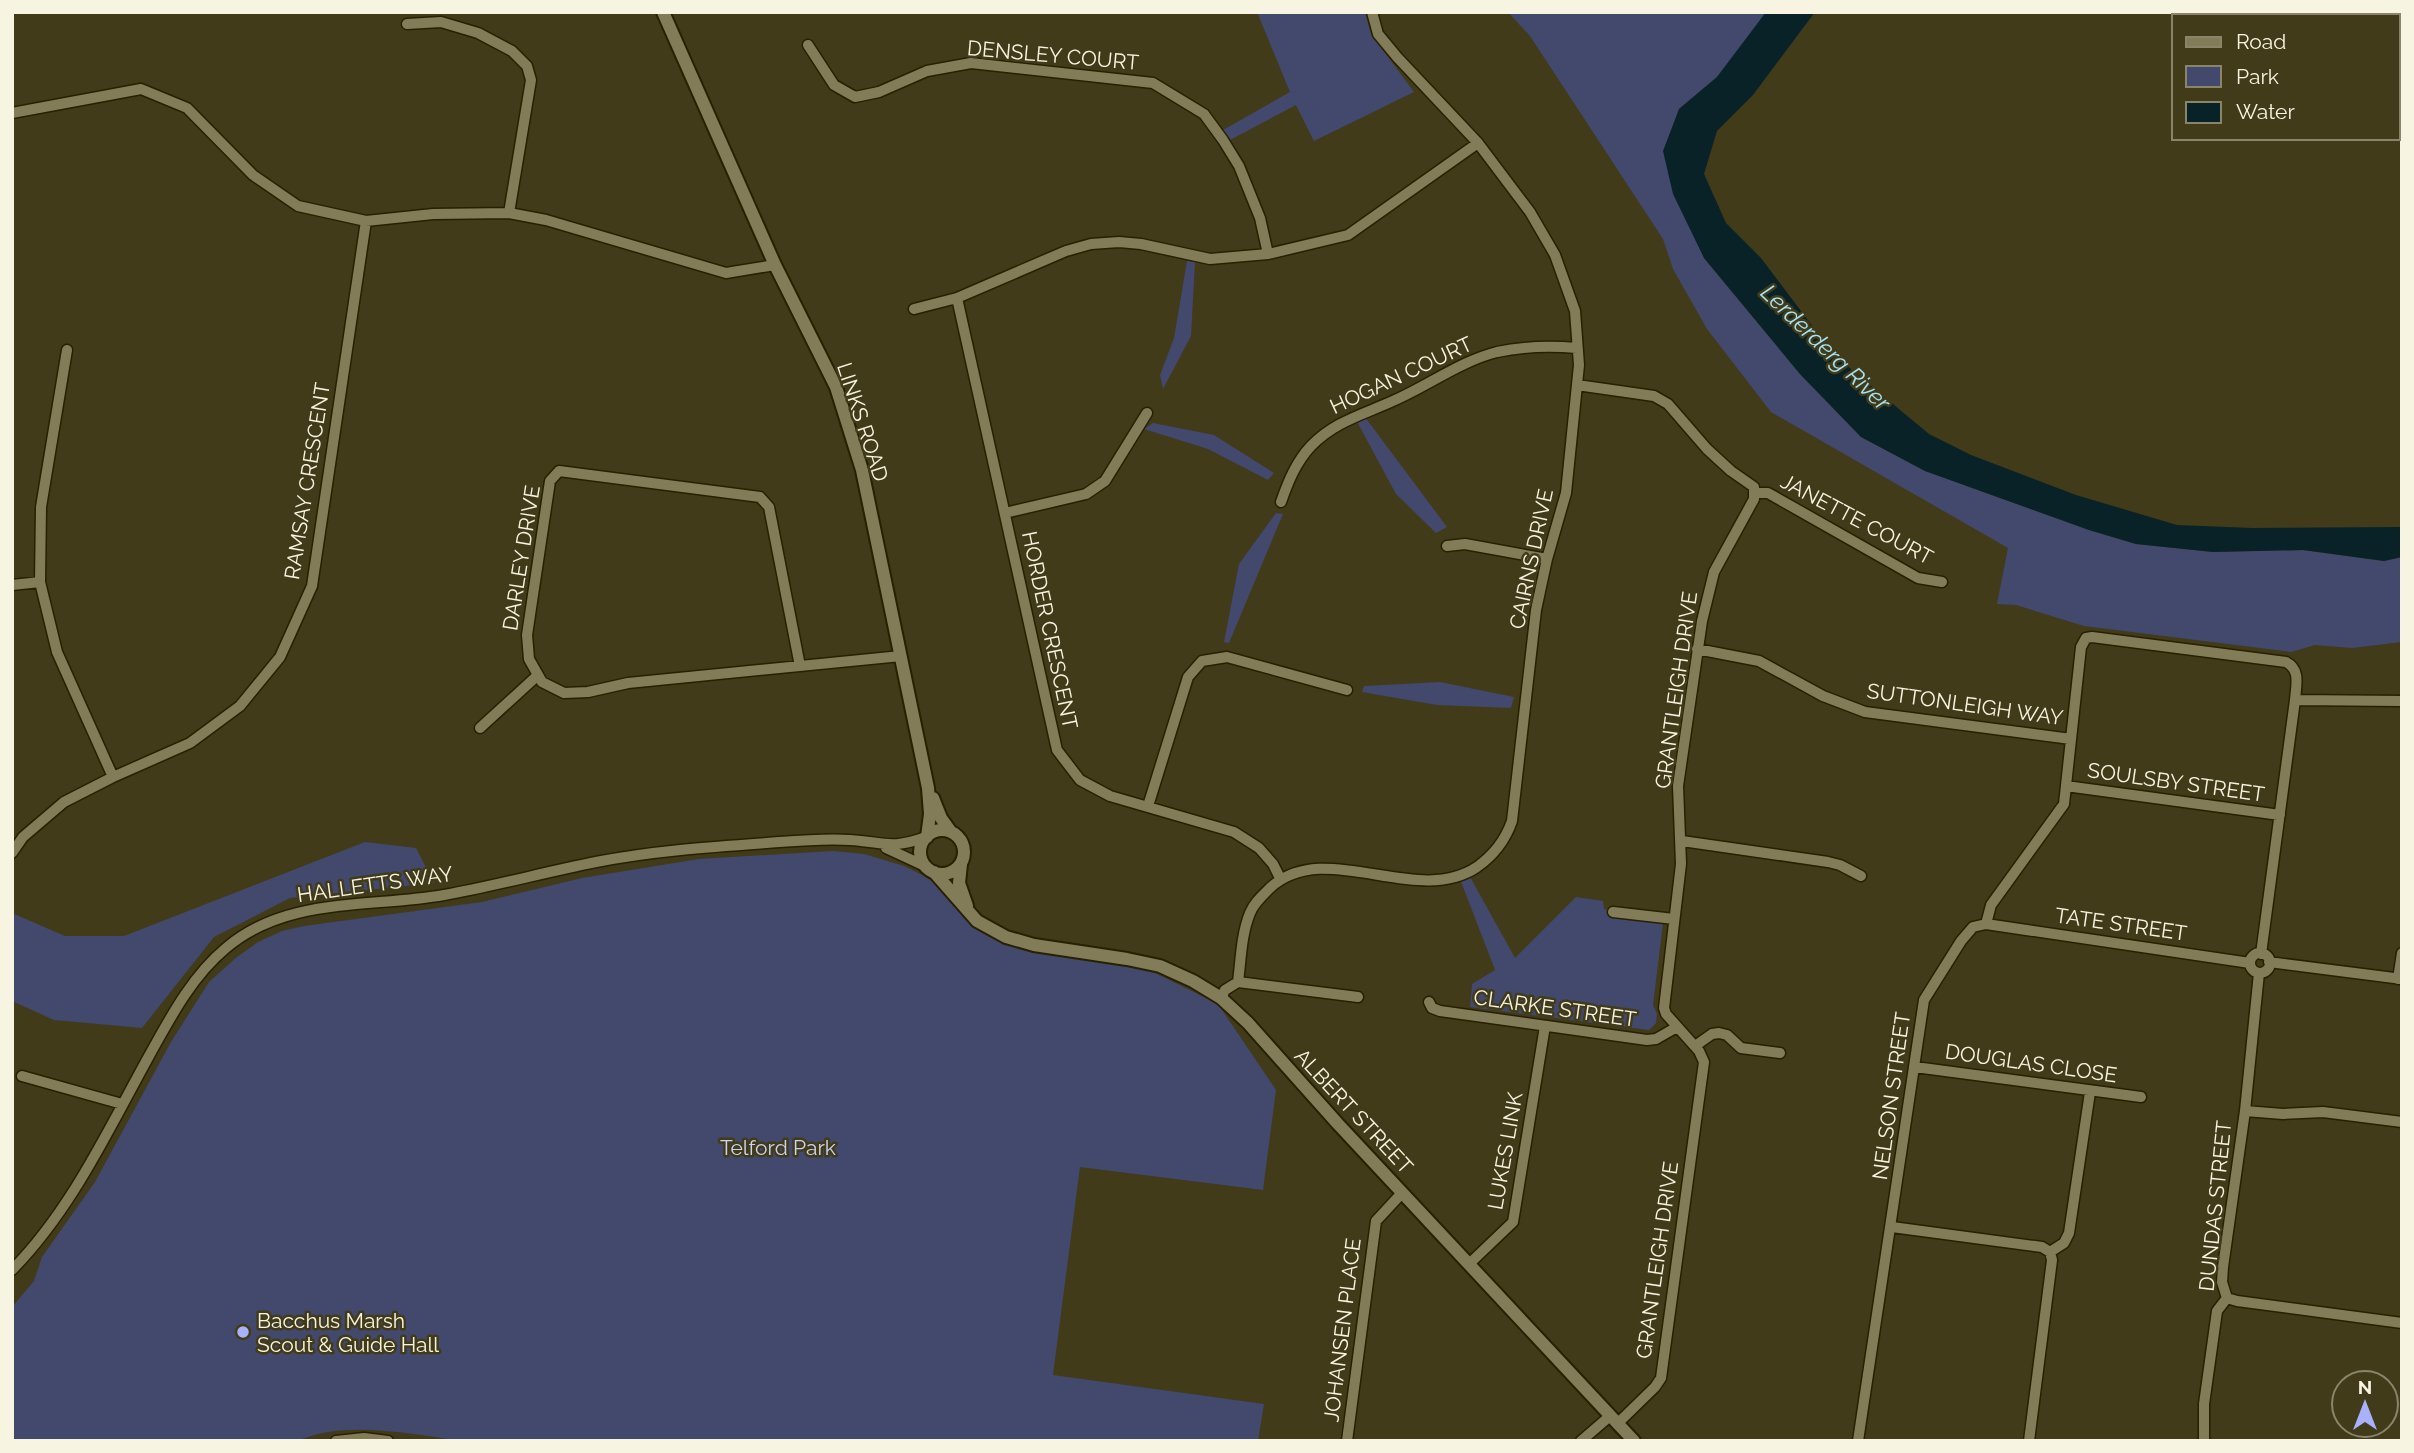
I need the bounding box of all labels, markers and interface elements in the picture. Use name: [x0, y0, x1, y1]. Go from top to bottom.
legend: [2172, 14, 2400, 140]
text: Road: [2236, 29, 2286, 54]
street label: DENSLEY COURT: [966, 35, 1140, 75]
text: Park: [2236, 64, 2279, 89]
text: Water: [2236, 99, 2295, 124]
water label: Lerderderg River: [1756, 278, 1897, 416]
street label: HOGAN COURT: [1326, 331, 1476, 419]
street label: LINKS ROAD: [832, 359, 894, 485]
street label: RAMSAY CRESCENT: [279, 380, 335, 581]
street label: JANETTE COURT: [1777, 468, 1938, 570]
street label: DARLEY DRIVE: [497, 484, 545, 632]
street label: CAIRNS DRIVE: [1504, 487, 1558, 631]
street label: HORDER CRESCENT: [1017, 529, 1083, 731]
street label: GRANTLEIGH DRIVE: [1650, 590, 1702, 790]
street label: SUTTONLEIGH WAY: [1865, 678, 2065, 730]
street label: SOULSBY STREET: [2086, 757, 2266, 807]
street label: HALLETTS WAY: [296, 861, 455, 907]
street label: TATE STREET: [2054, 902, 2189, 946]
street label: CLARKE STREET: [1472, 984, 1638, 1032]
street label: NELSON STREET: [1867, 1010, 1915, 1181]
street label: DOUGLAS CLOSE: [1943, 1039, 2119, 1087]
street label: ALBERT STREET: [1290, 1043, 1418, 1179]
street label: LUKES LINK: [1482, 1090, 1528, 1212]
street label: DUNDAS STREET: [2194, 1119, 2236, 1292]
park label: Telford Park: [720, 1135, 836, 1160]
street label: GRANTLEIGH DRIVE: [1631, 1160, 1683, 1360]
street label: JOHANSEN PLACE: [1318, 1237, 1366, 1423]
place label: Bacchus Marsh Scout & Guide Hall: [257, 1308, 439, 1357]
marker: Bacchus Marsh Scout & Guide Hall: [235, 1324, 251, 1340]
north arrow: [2330, 1369, 2400, 1439]
text: N: [2358, 1376, 2372, 1398]

